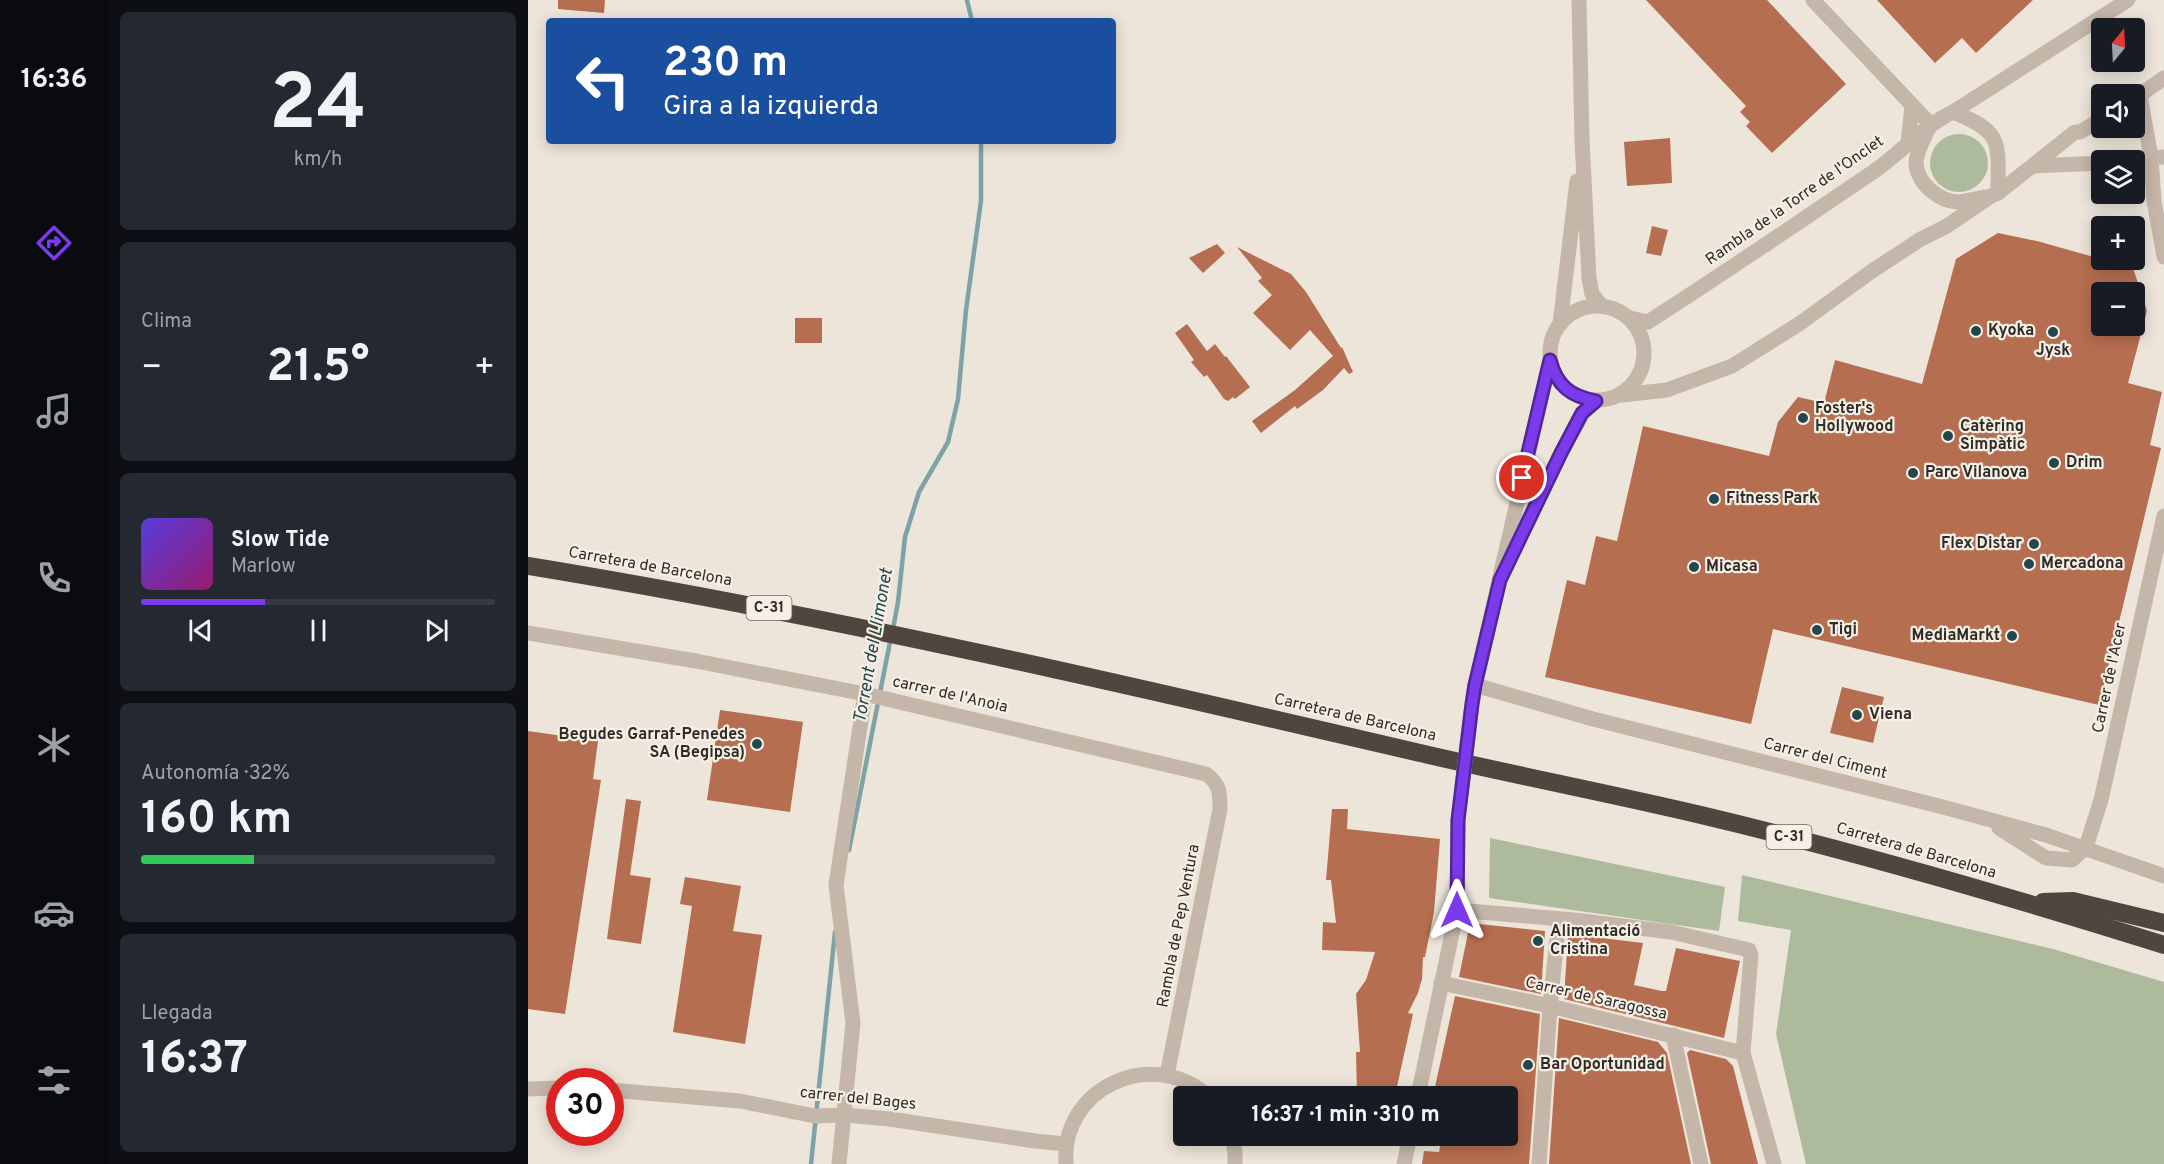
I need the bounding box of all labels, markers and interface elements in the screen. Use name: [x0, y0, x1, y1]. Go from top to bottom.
north arrow: [2091, 18, 2145, 72]
map controls: [2091, 18, 2145, 336]
text: 230 m: [663, 38, 788, 91]
icon: left: [564, 42, 642, 120]
text: 24: [269, 58, 367, 157]
text: 16:36: [21, 63, 87, 97]
button: sound: [2091, 84, 2145, 138]
text: Gira a la izquierda: [663, 90, 879, 124]
street label: Rambla de la Torre de l'Onclet: [1702, 132, 1888, 270]
text: km/h: [294, 147, 342, 173]
button: layers: [2091, 150, 2145, 204]
button: +: [2091, 216, 2145, 270]
icon: directions: [33, 222, 75, 264]
button: −: [2091, 282, 2145, 336]
text: Clima: [141, 309, 192, 335]
place label: Kyoka: [1988, 321, 2034, 341]
marker: Kyoka: [1969, 324, 1983, 338]
marker: Jysk: [2046, 325, 2060, 339]
text: 21.5°: [267, 340, 369, 397]
place label: Jysk: [2036, 341, 2070, 361]
text: −: [141, 348, 162, 390]
text: +: [474, 348, 495, 390]
icon: music: [33, 390, 75, 432]
place label: Foster's Hollywood: [1815, 399, 1893, 437]
marker: Foster's Hollywood: [1796, 411, 1810, 425]
place label: Catèring Simpàtic: [1960, 417, 2026, 455]
marker: Catèring Simpàtic: [1941, 429, 1955, 443]
pin: [1496, 452, 1547, 503]
place label: Drim: [2066, 453, 2103, 473]
marker: Drim: [2047, 456, 2061, 470]
icon: arrive: [1505, 461, 1538, 494]
place label: Parc Vilanova: [1925, 463, 2027, 483]
marker: Parc Vilanova: [1906, 466, 1920, 480]
place label: Fitness Park: [1726, 489, 1818, 509]
marker: Fitness Park: [1707, 492, 1721, 506]
text: Slow Tide: [231, 527, 330, 554]
place label: Flex Distar: [1941, 534, 2022, 554]
marker: Flex Distar: [2027, 537, 2041, 551]
street label: Carretera de Barcelona: [567, 543, 733, 591]
text: Marlow: [231, 554, 295, 580]
place label: Mercadona: [2041, 554, 2123, 574]
icon: phone: [33, 557, 75, 599]
place label: Micasa: [1706, 557, 1758, 577]
marker: Mercadona: [2022, 557, 2036, 571]
marker: Micasa: [1687, 560, 1701, 574]
water label: Torrent del Llimonet: [849, 565, 899, 725]
road number: C-31: [746, 596, 792, 620]
icon: previous: [184, 614, 217, 647]
icon: pause: [302, 614, 335, 647]
icon: next: [420, 614, 453, 647]
place label: Tigi: [1829, 620, 1857, 640]
street label: Carrer de l'Acer: [2089, 621, 2131, 735]
marker: Tigi: [1810, 623, 1824, 637]
place label: MediaMarkt: [1911, 626, 2000, 646]
marker: MediaMarkt: [2005, 629, 2019, 643]
street label: carrer de l'Anoia: [890, 672, 1010, 718]
street label: Carretera de Barcelona: [1272, 690, 1438, 746]
place label: Viena: [1869, 705, 1912, 725]
marker: Viena: [1850, 708, 1864, 722]
icon: climate: [33, 724, 75, 766]
place label: Begudes Garraf-Penedes SA (Begipsa): [559, 725, 745, 763]
street label: Carrer del Ciment: [1761, 734, 1889, 784]
marker: Begudes Garraf-Penedes SA (Begipsa): [750, 737, 764, 751]
text: Autonomía · 32%: [141, 761, 290, 787]
text: 160 km: [141, 792, 292, 849]
street label: Carretera de Barcelona: [1834, 819, 1998, 883]
road number: C-31: [1766, 825, 1812, 849]
street label: Rambla de Pep Ventura: [1153, 843, 1205, 1009]
position arrow: [1425, 878, 1489, 942]
icon: car: [33, 892, 75, 934]
place label: Alimentació Cristina: [1550, 922, 1640, 960]
marker: Alimentació Cristina: [1531, 934, 1545, 948]
street label: Carrer de Saragossa: [1523, 973, 1669, 1025]
text: Llegada: [141, 1001, 213, 1027]
text: 16:37: [141, 1032, 248, 1089]
place label: Bar Oportunidad: [1540, 1055, 1665, 1075]
marker: Bar Oportunidad: [1521, 1058, 1535, 1072]
icon: filters: [33, 1059, 75, 1101]
speed limit sign: 30: [546, 1068, 624, 1146]
street label: carrer del Bages: [799, 1083, 917, 1115]
text: 16:37 · 1 min · 310 m: [1251, 1102, 1440, 1129]

